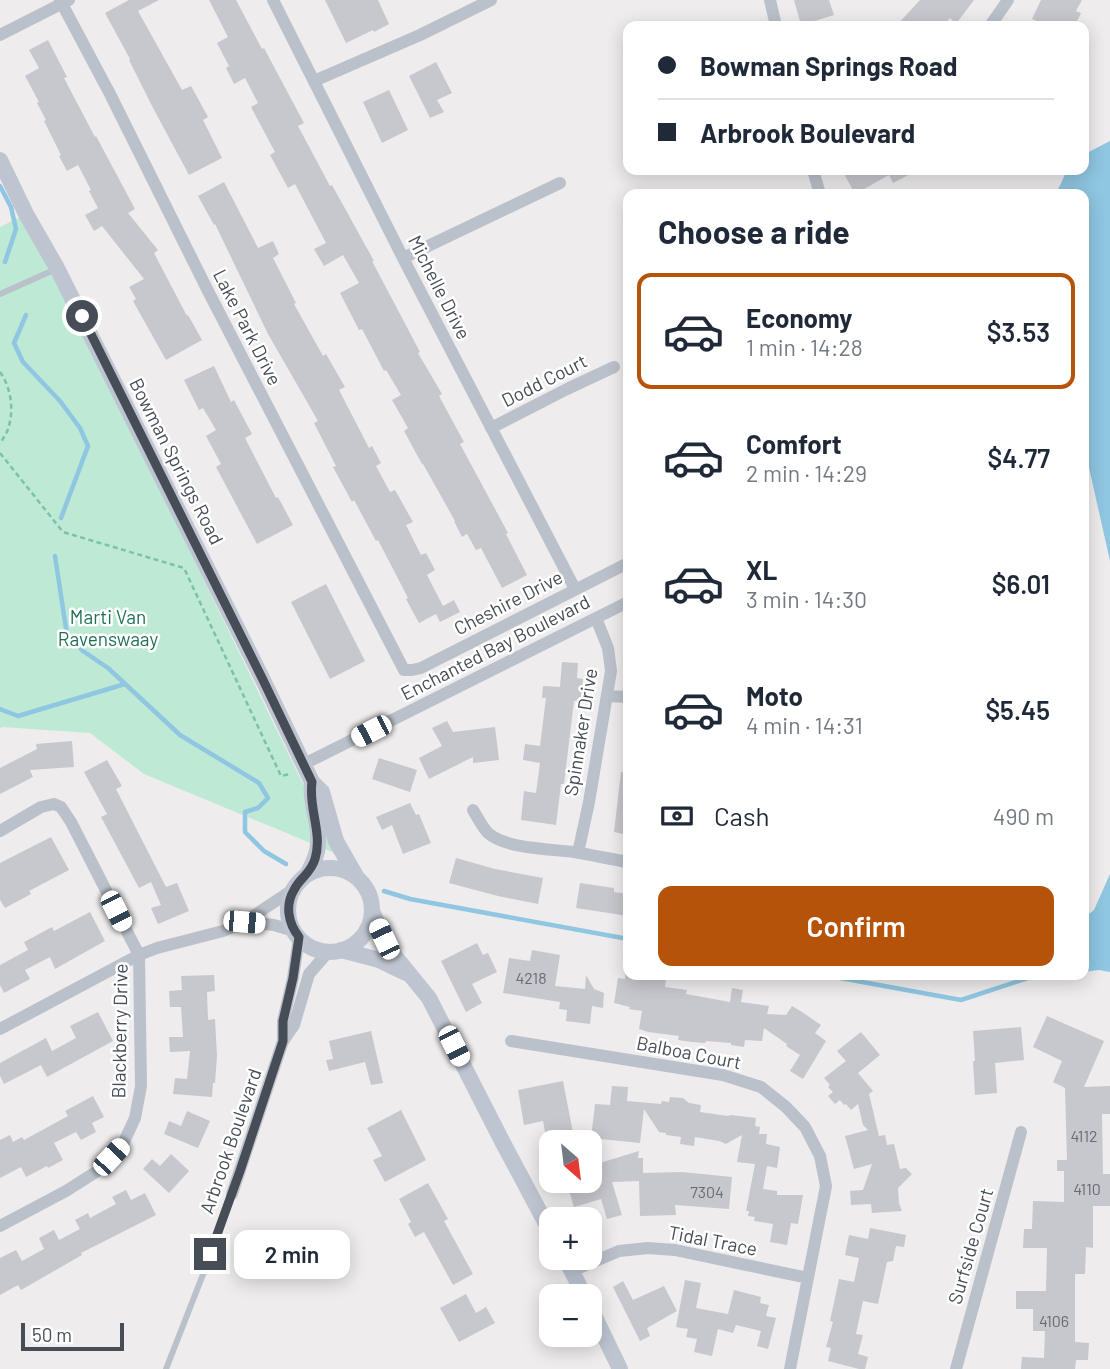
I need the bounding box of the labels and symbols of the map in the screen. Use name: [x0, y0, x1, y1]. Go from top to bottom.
street label: Michelle Drive: [404, 231, 476, 343]
street label: Lake Park Drive: [209, 265, 287, 389]
route start: [66, 300, 98, 332]
street label: Dodd Court: [497, 349, 591, 411]
street label: Bowman Springs Road: [125, 374, 229, 548]
street label: Cheshire Drive: [450, 565, 566, 639]
street label: Enchanted Bay Boulevard: [397, 589, 593, 705]
park label: Marti Van Ravenswaay: [58, 605, 158, 650]
street label: Spinnaker Drive: [559, 667, 601, 797]
car: [348, 712, 395, 750]
car: [98, 888, 135, 934]
car: [223, 910, 266, 934]
car: [366, 916, 403, 962]
street label: Blackberry Drive: [106, 963, 132, 1099]
house number: 4218: [515, 968, 547, 987]
car: [436, 1023, 473, 1069]
street label: Balboa Court: [635, 1031, 743, 1073]
street label: Arbrook Boulevard: [194, 1065, 266, 1217]
house number: 4112: [1070, 1126, 1098, 1145]
north arrow: [539, 1130, 602, 1194]
car: [89, 1134, 134, 1180]
house number: 4110: [1073, 1179, 1101, 1198]
house number: 7304: [690, 1182, 724, 1201]
street label: Surfside Court: [942, 1185, 998, 1307]
street label: Tidal Trace: [667, 1220, 759, 1260]
callout: 2 min: [234, 1230, 350, 1278]
route end: [194, 1238, 226, 1270]
house number: 4106: [1039, 1311, 1069, 1330]
scale bar: [21, 1320, 124, 1352]

